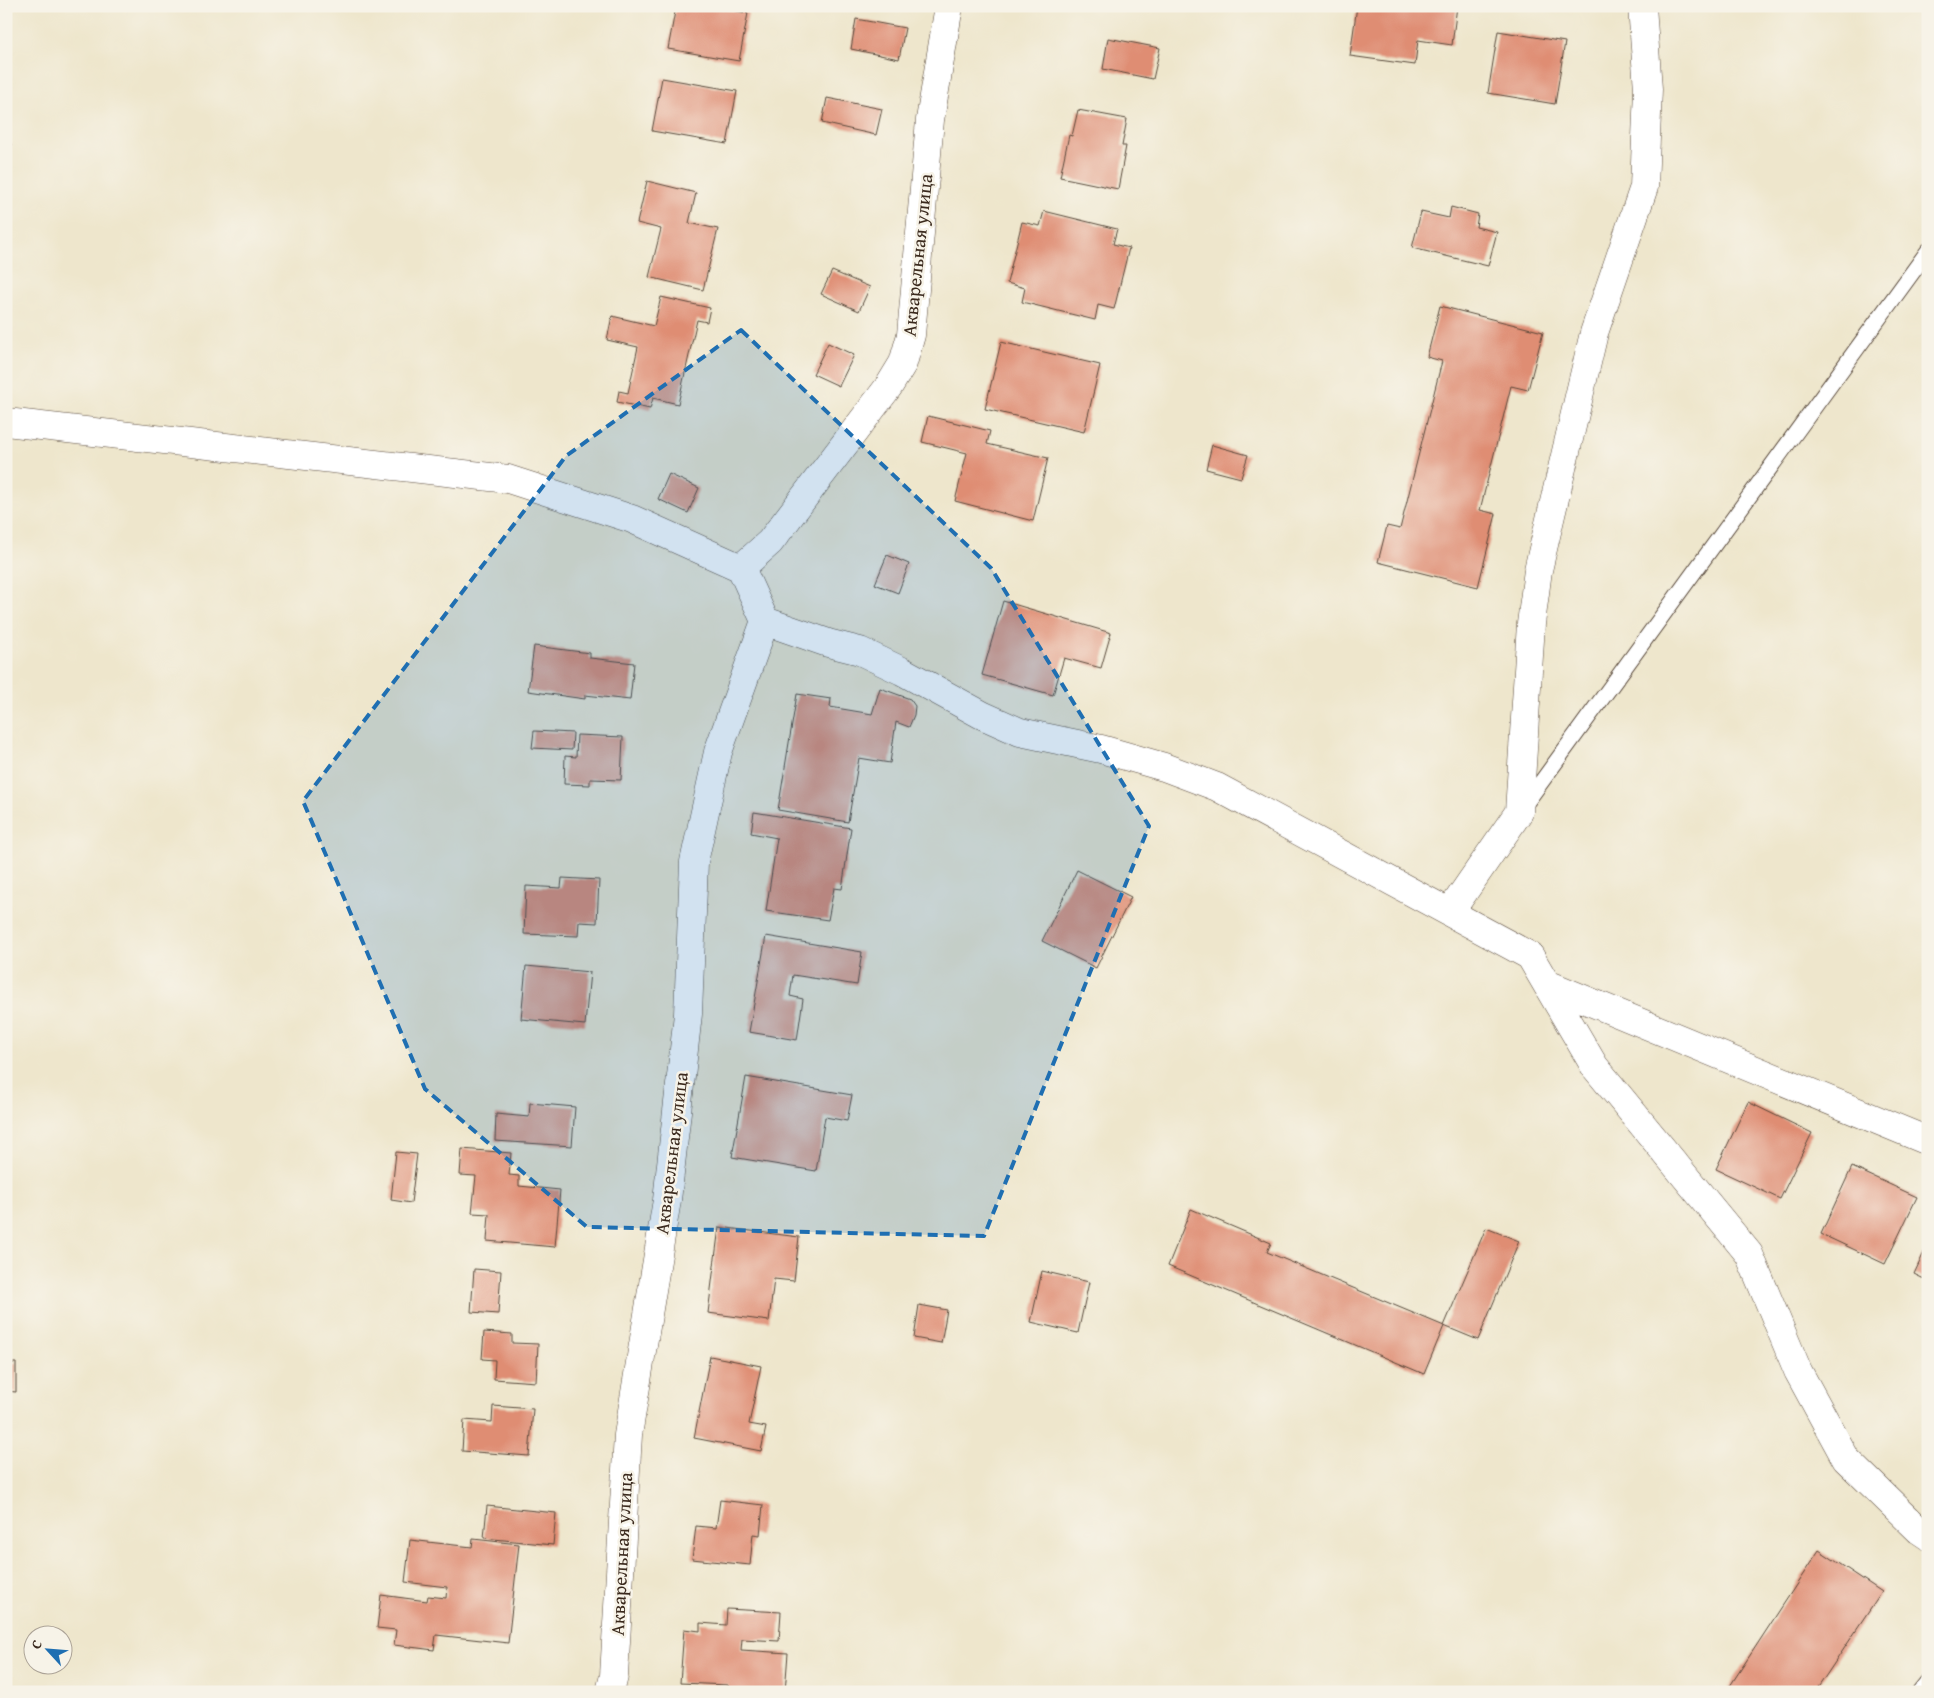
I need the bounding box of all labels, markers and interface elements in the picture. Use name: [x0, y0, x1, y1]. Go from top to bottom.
street label: Акварельная улица: [895, 172, 939, 338]
street label: Акварельная улица: [647, 1070, 695, 1236]
street label: Акварельная улица: [603, 1472, 639, 1636]
north arrow: [22, 1626, 72, 1676]
text: С: [26, 1636, 47, 1652]

